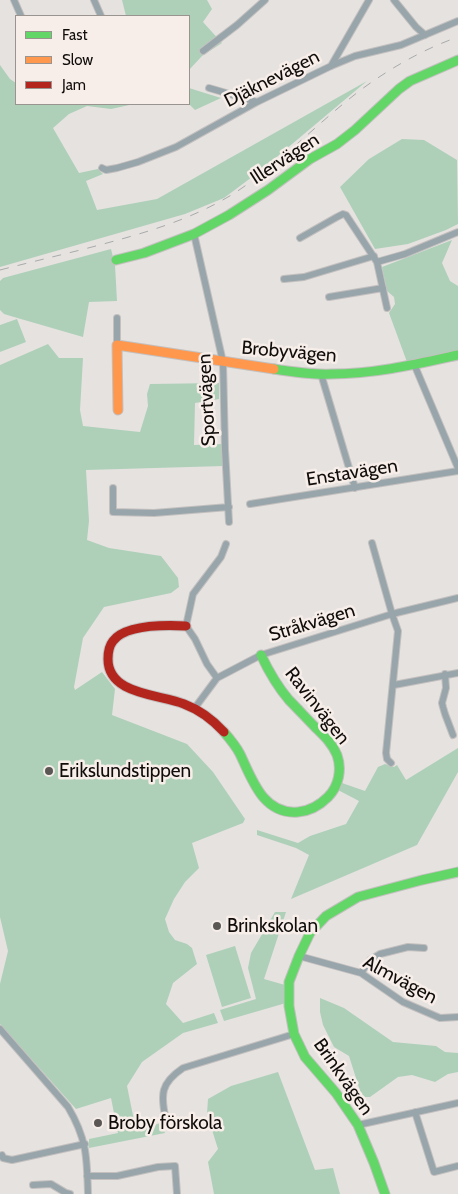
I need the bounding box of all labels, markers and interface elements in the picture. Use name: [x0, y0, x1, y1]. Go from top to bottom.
legend: [15, 15, 190, 105]
text: Fast: [62, 26, 87, 44]
street label: Djäknevägen: [221, 45, 323, 113]
text: Slow: [62, 51, 93, 69]
text: Jam: [62, 76, 86, 94]
street label: Illervägen: [246, 128, 324, 190]
street label: Brobyvägen: [240, 336, 338, 368]
street label: Sportvägen: [193, 353, 221, 447]
street label: Enstavägen: [305, 455, 399, 491]
street label: Stråkvägen: [266, 599, 358, 647]
street label: Ravinvägen: [280, 663, 354, 749]
place label: Erikslundstippen: [59, 760, 191, 782]
marker: Erikslundstippen: [43, 765, 55, 777]
place label: Brinkskolan: [227, 915, 318, 937]
marker: Brinkskolan: [211, 920, 223, 932]
street label: Almvägen: [359, 951, 441, 1009]
street label: Brinkvägen: [308, 1034, 378, 1120]
place label: Broby förskola: [108, 1112, 222, 1134]
marker: Broby förskola: [92, 1117, 104, 1129]

